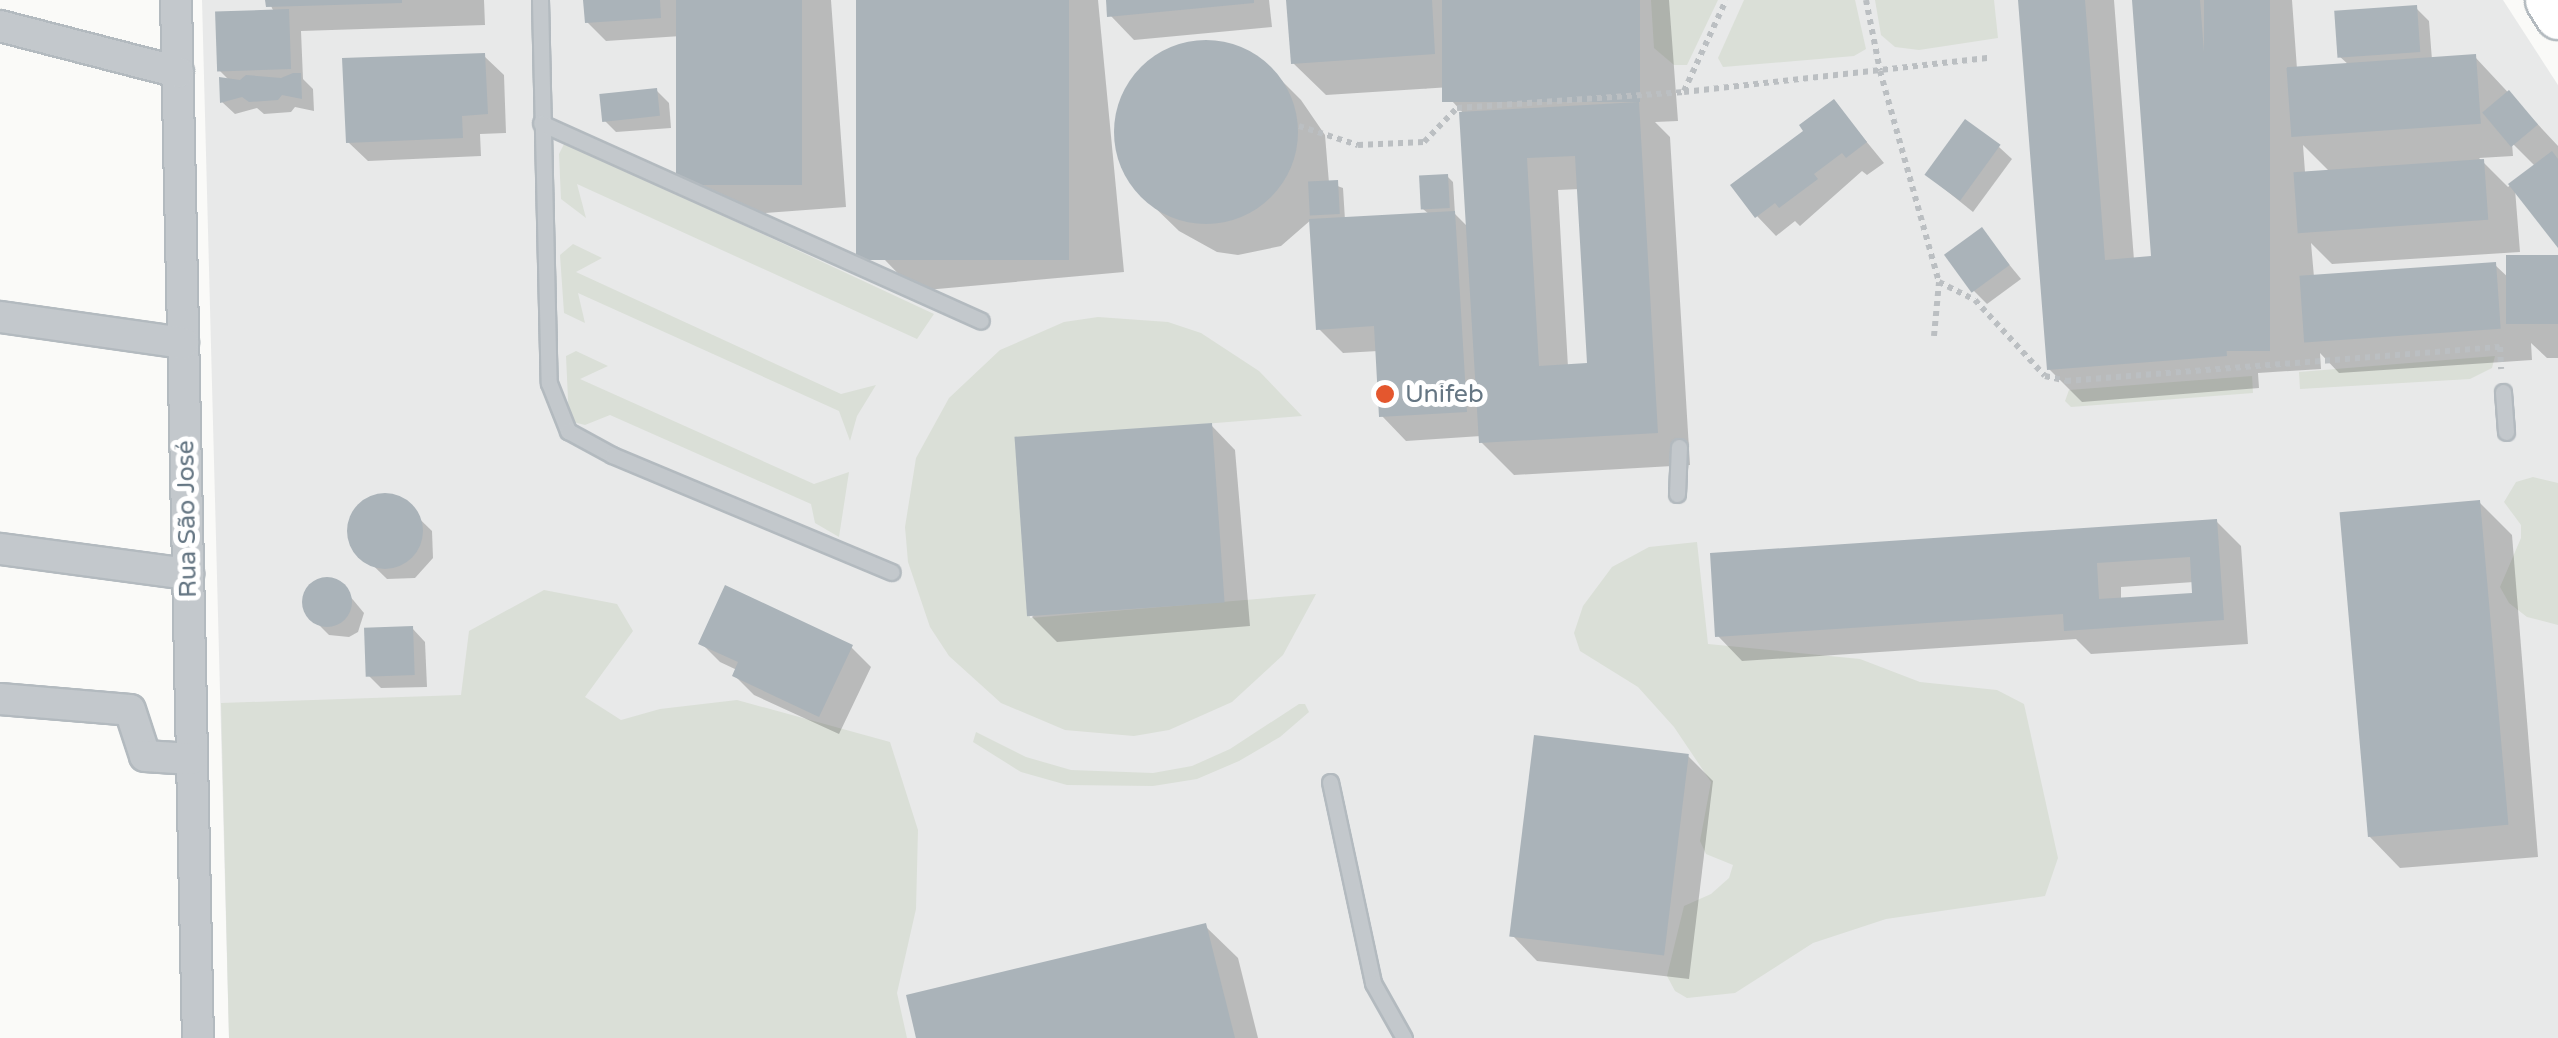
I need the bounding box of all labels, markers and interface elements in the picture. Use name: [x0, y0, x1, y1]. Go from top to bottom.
place label: Unifeb: [1405, 379, 1484, 409]
marker: Unifeb: [1374, 383, 1396, 405]
street label: Rua São José: [171, 440, 203, 598]

